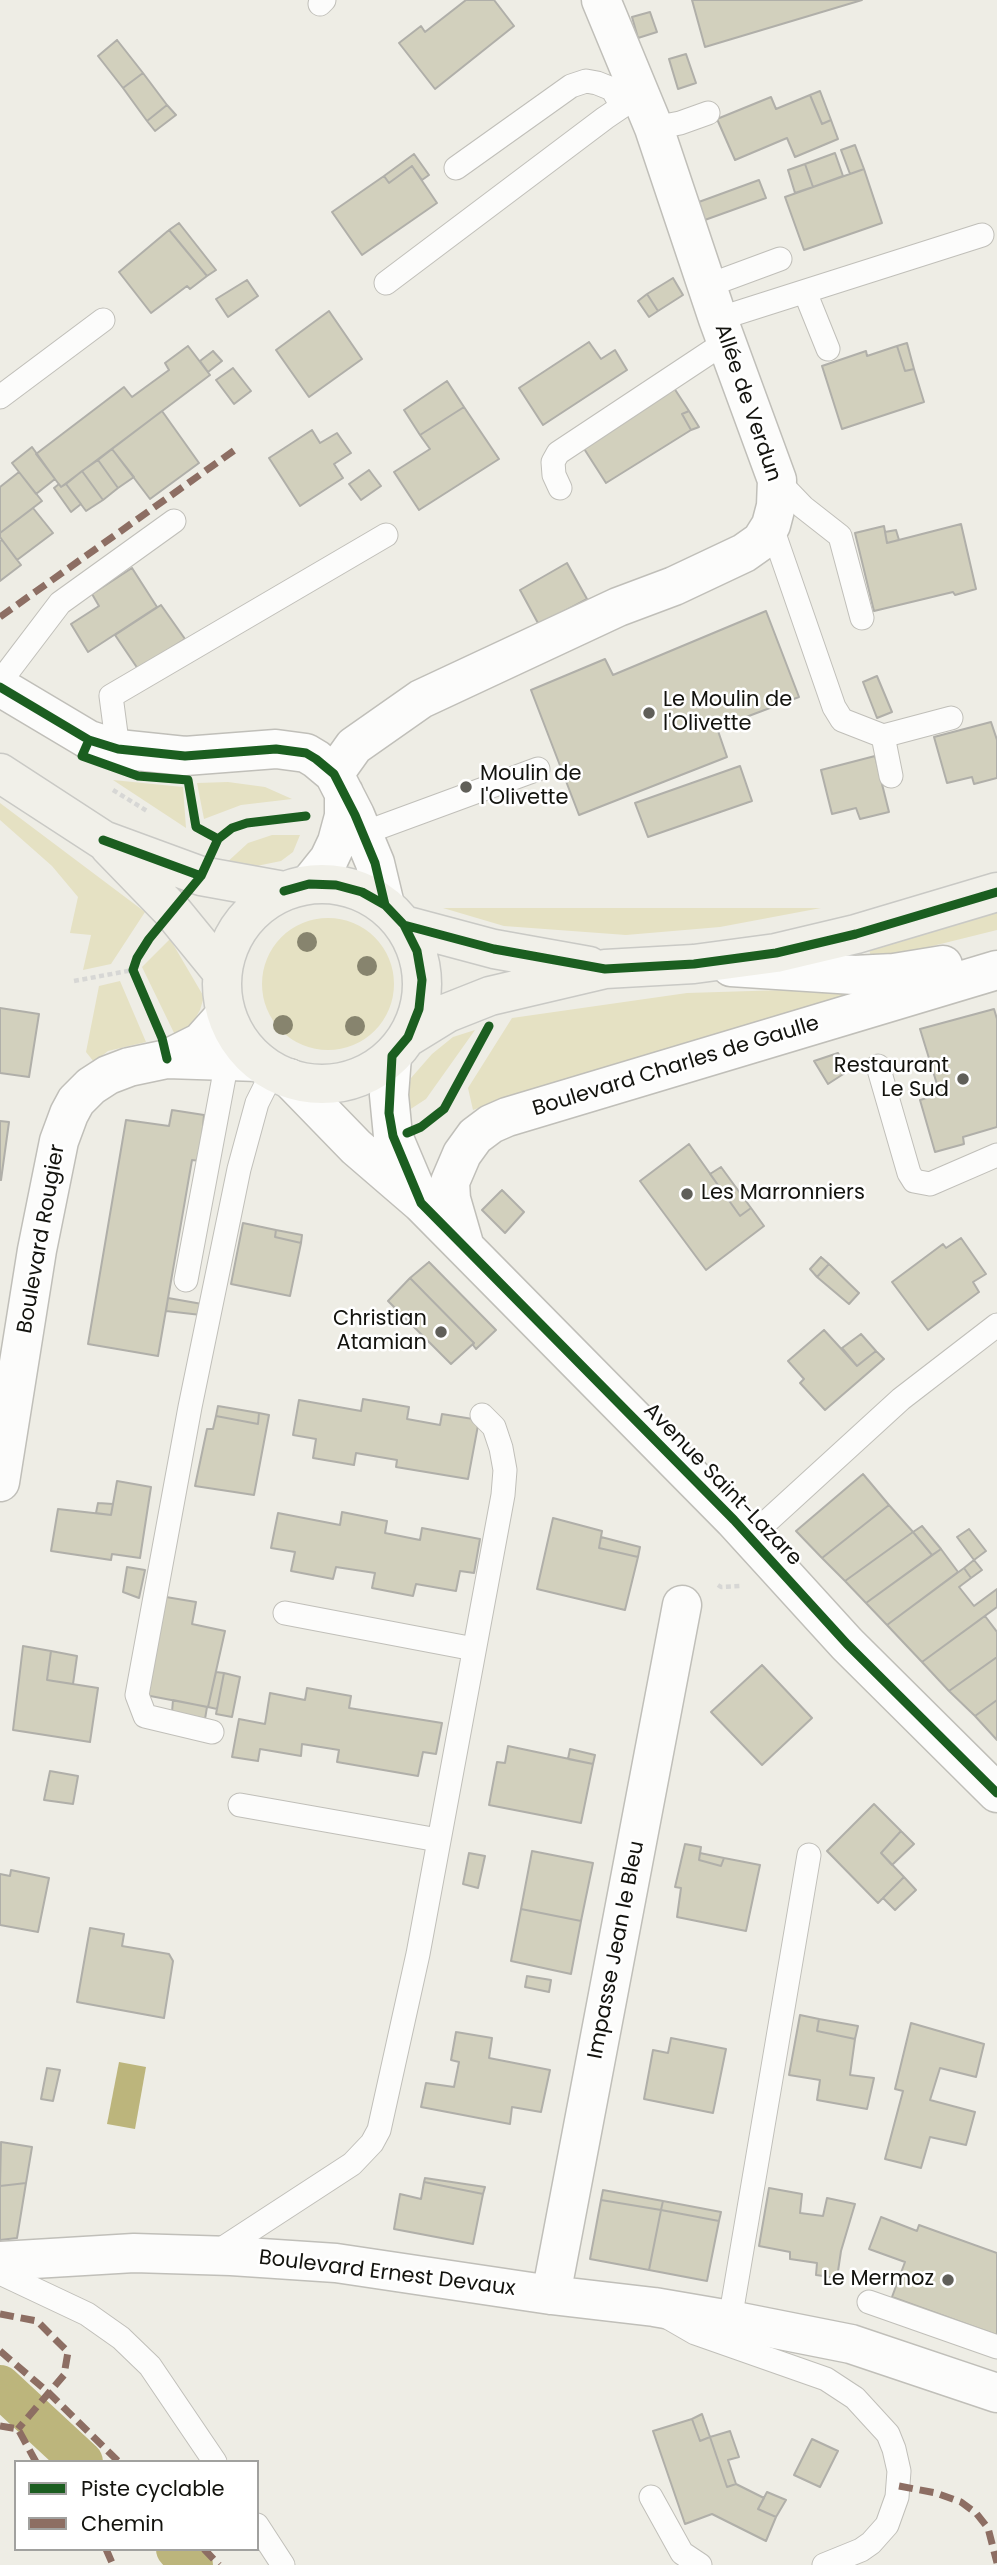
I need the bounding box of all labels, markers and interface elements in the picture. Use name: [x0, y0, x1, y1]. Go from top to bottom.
street label: Allée de Verdun: [708, 321, 786, 485]
place label: Le Moulin de l'Olivette: [663, 688, 792, 738]
marker: Le Moulin de l'Olivette: [641, 705, 657, 721]
place label: Moulin de l'Olivette: [480, 762, 582, 812]
marker: Moulin de l'Olivette: [458, 779, 474, 795]
street label: Boulevard Charles de Gaulle: [530, 1011, 822, 1123]
place label: Restaurant Le Sud: [834, 1054, 949, 1104]
marker: Restaurant Le Sud: [955, 1071, 971, 1087]
street label: Boulevard Rougier: [13, 1143, 71, 1335]
place label: Les Marronniers: [701, 1181, 865, 1207]
marker: Les Marronniers: [679, 1186, 695, 1202]
place label: Christian Atamian: [333, 1307, 427, 1357]
marker: Christian Atamian: [433, 1324, 449, 1340]
street label: Avenue Saint-Lazare: [638, 1398, 806, 1572]
street label: Impasse Jean le Bleu: [584, 1839, 650, 2061]
street label: Boulevard Ernest Devaux: [257, 2246, 517, 2302]
place label: Le Mermoz: [823, 2267, 934, 2293]
marker: Le Mermoz: [940, 2272, 956, 2288]
legend: [14, 2460, 259, 2551]
text: Piste cyclable: [81, 2474, 225, 2503]
text: Chemin: [81, 2509, 164, 2538]

